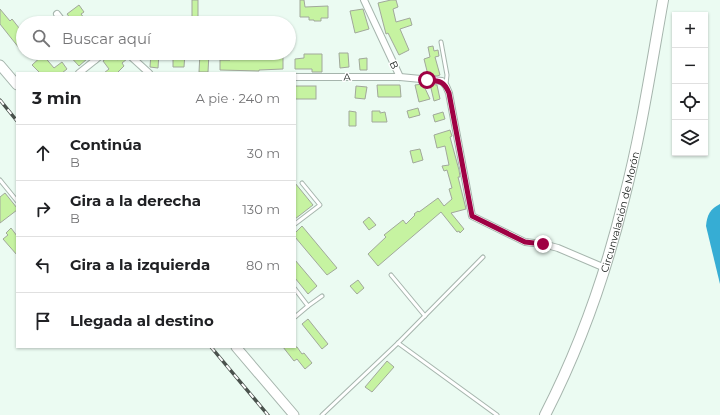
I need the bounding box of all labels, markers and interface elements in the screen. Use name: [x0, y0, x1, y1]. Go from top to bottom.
map controls: [672, 12, 708, 156]
button: +: [672, 12, 708, 48]
search box: [16, 16, 296, 60]
icon: search: [30, 27, 52, 49]
text: Buscar aquí: [62, 29, 151, 48]
button: −: [672, 48, 708, 84]
street label: B: [387, 59, 401, 71]
street label: A: [343, 70, 352, 84]
route start: [418, 71, 436, 89]
button: locate: [672, 84, 708, 120]
text: 3 min: [32, 88, 82, 108]
text: A pie · 240 m: [196, 90, 280, 106]
button: layers: [672, 120, 708, 156]
text: Continúa: [70, 135, 142, 154]
icon: ahead: [32, 142, 54, 164]
text: 30 m: [247, 145, 280, 161]
street label: Circunvalación de Morón: [597, 150, 642, 274]
text: B: [70, 154, 80, 170]
text: Gira a la derecha: [70, 191, 201, 210]
icon: right: [32, 198, 54, 220]
text: 130 m: [242, 201, 280, 217]
text: B: [70, 210, 80, 226]
route end: [534, 235, 552, 253]
icon: left: [32, 254, 54, 276]
text: Gira a la izquierda: [70, 255, 210, 274]
text: 80 m: [246, 257, 280, 273]
icon: arrive: [32, 310, 54, 332]
text: Llegada al destino: [70, 311, 214, 330]

